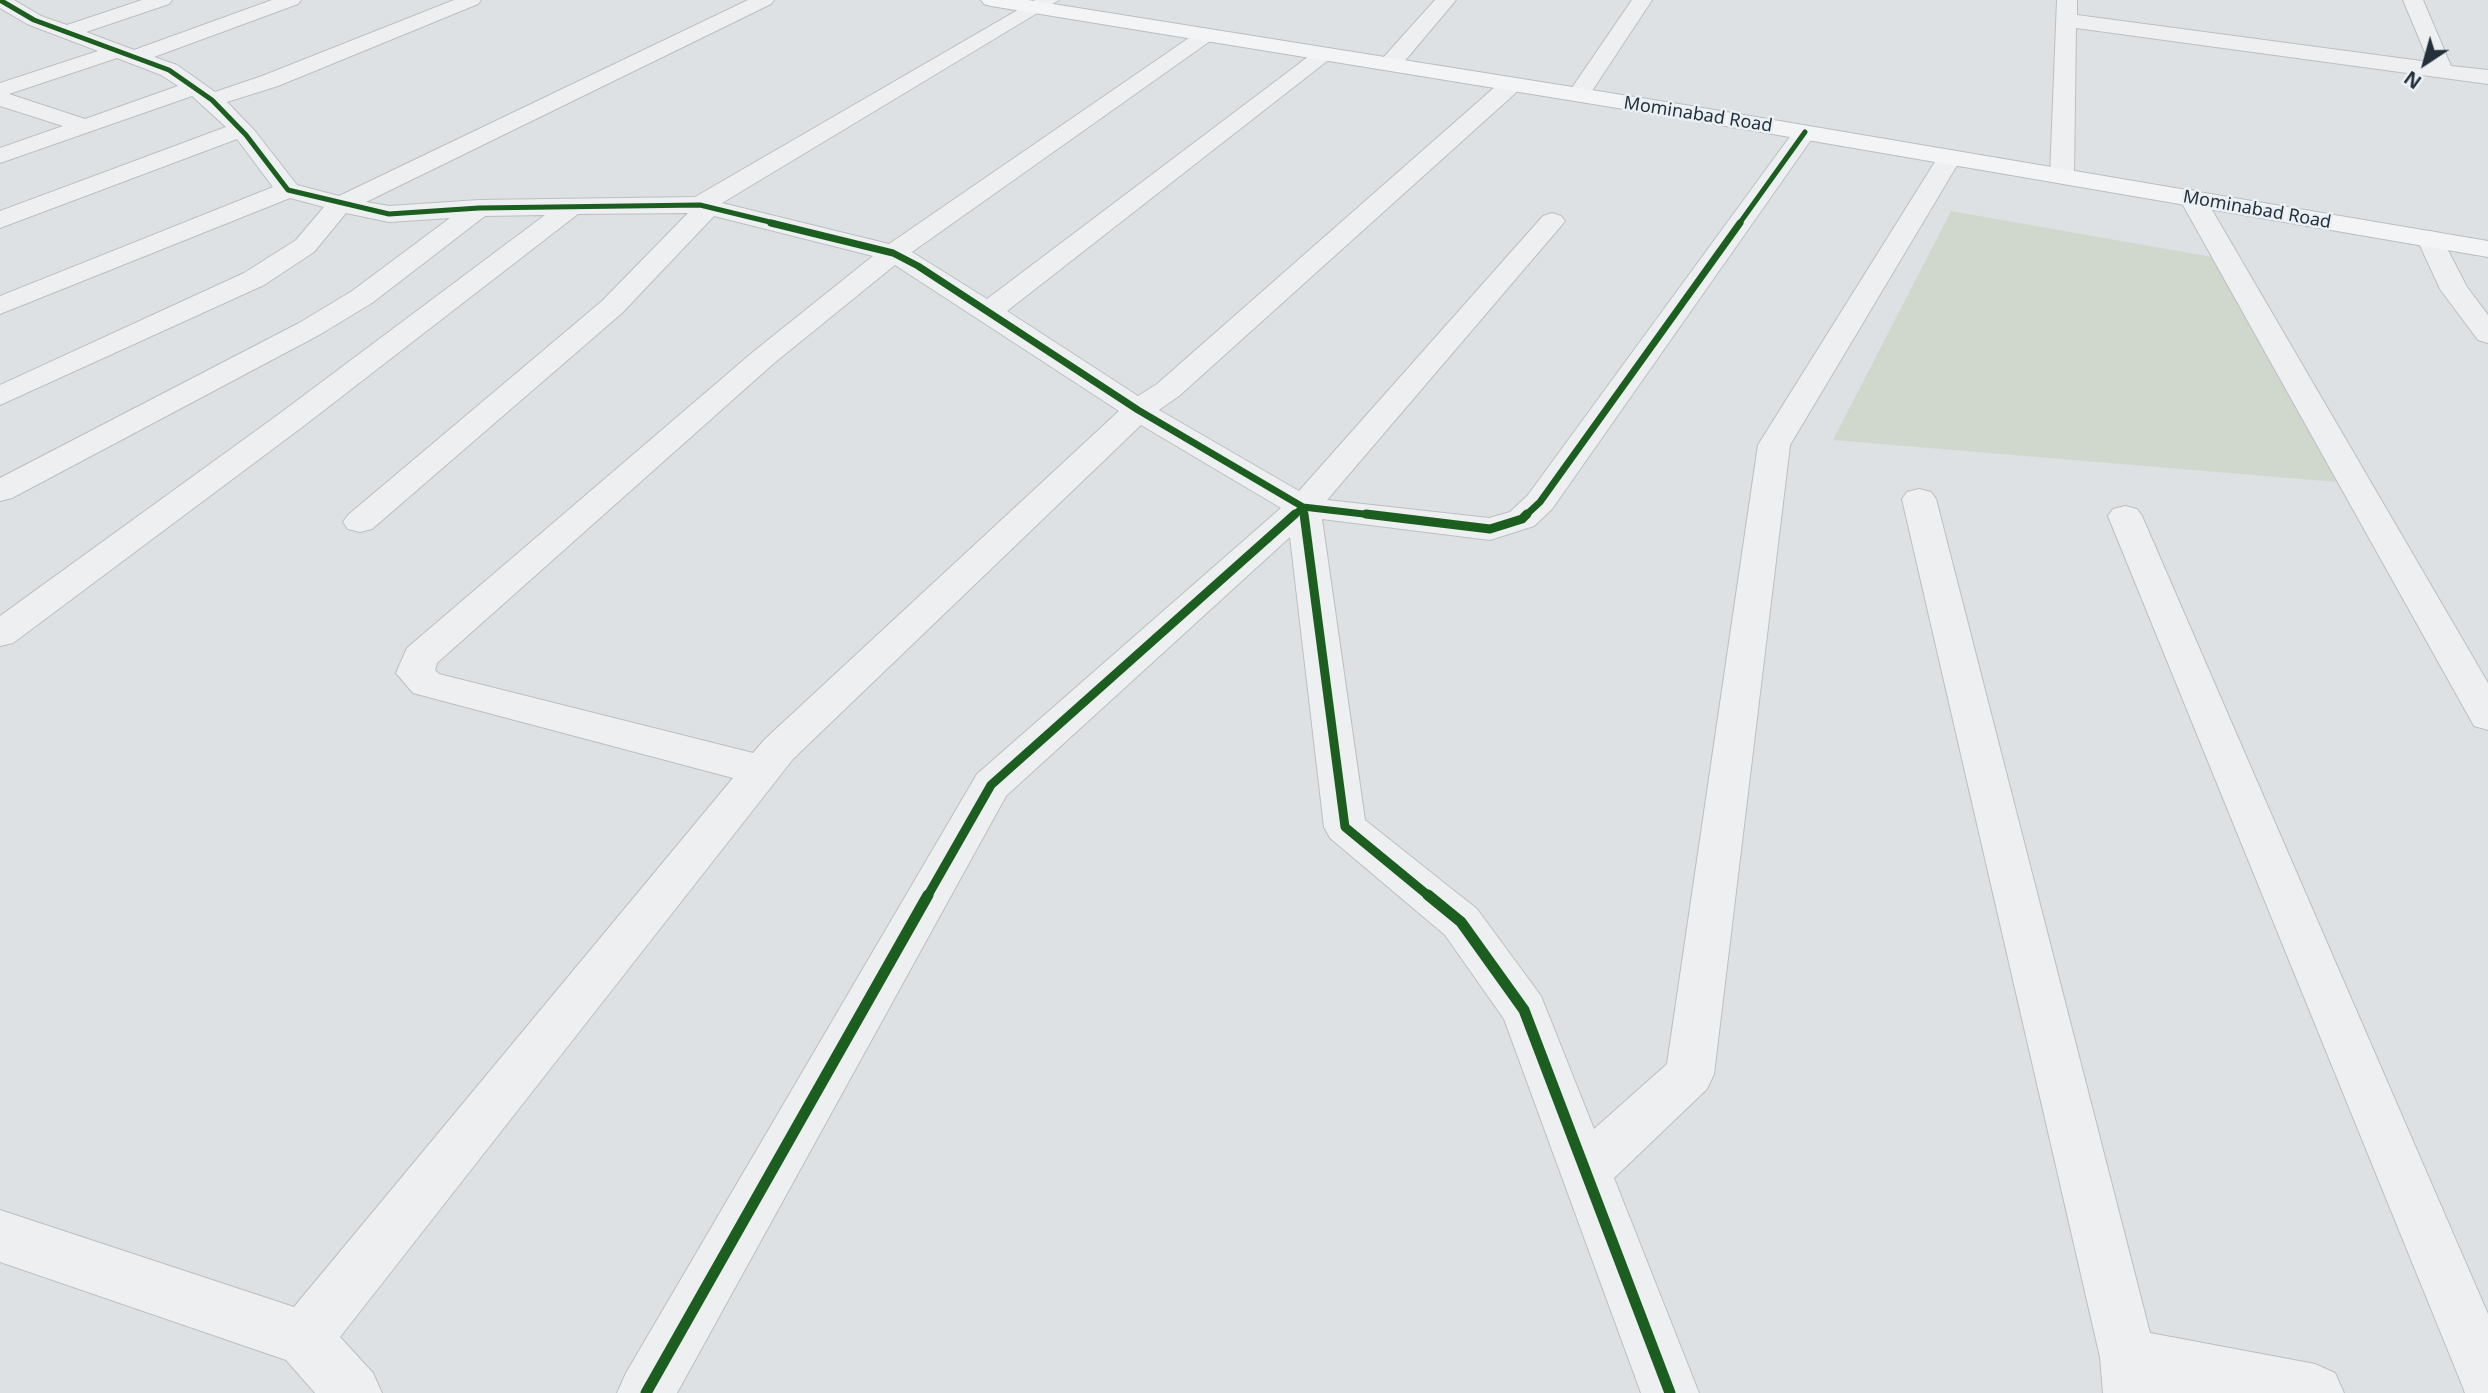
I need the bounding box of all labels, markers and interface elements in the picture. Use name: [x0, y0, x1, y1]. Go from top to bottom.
north arrow: [2390, 28, 2460, 98]
text: N: [2399, 65, 2427, 95]
street label: Mominabad Road: [1622, 93, 1774, 137]
street label: Mominabad Road: [2181, 186, 2333, 234]

